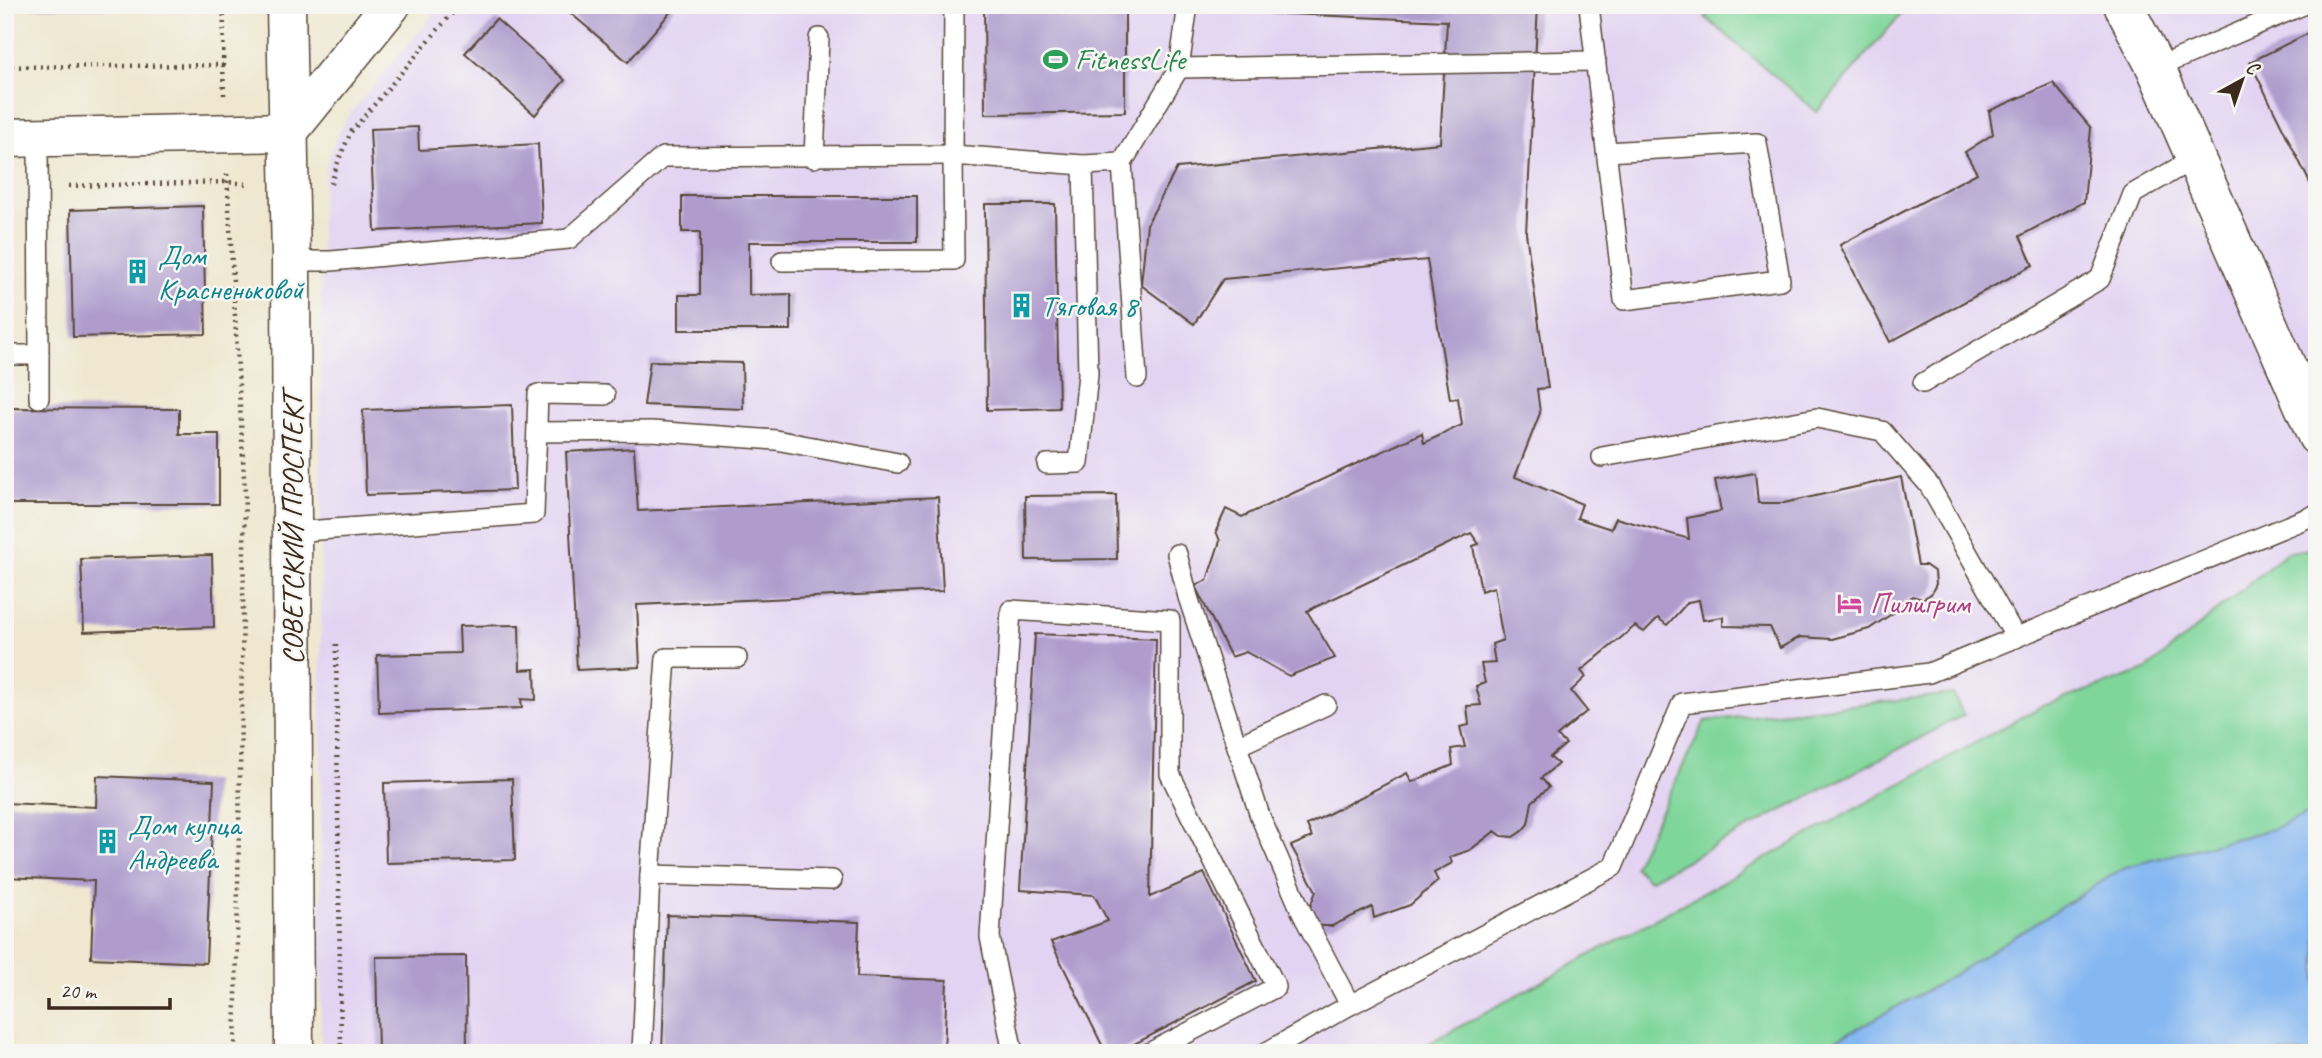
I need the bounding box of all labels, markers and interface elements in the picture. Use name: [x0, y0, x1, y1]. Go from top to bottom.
place label: FitnessLife: [1075, 40, 1187, 78]
sports icon: FitnessLife: [1041, 45, 1069, 73]
north arrow: [2206, 46, 2276, 116]
text: С: [2241, 56, 2266, 82]
place label: Дом Красненьковой: [158, 236, 305, 308]
building icon: Дом Красненьковой: [124, 258, 152, 286]
place label: Тяговая 8: [1041, 287, 1140, 325]
building icon: Тяговая 8: [1007, 292, 1035, 320]
street label: СОВЕТСКИЙ ПРОСПЕКТ: [273, 386, 311, 665]
place label: Пилигрим: [1870, 584, 1971, 622]
hotel icon: Пилигрим: [1836, 589, 1864, 617]
place label: Дом купца Андреева: [128, 806, 243, 878]
building icon: Дом купца Андреева: [94, 828, 122, 856]
scale bar: [49, 967, 170, 1011]
text: 20 m: [60, 978, 98, 1004]

